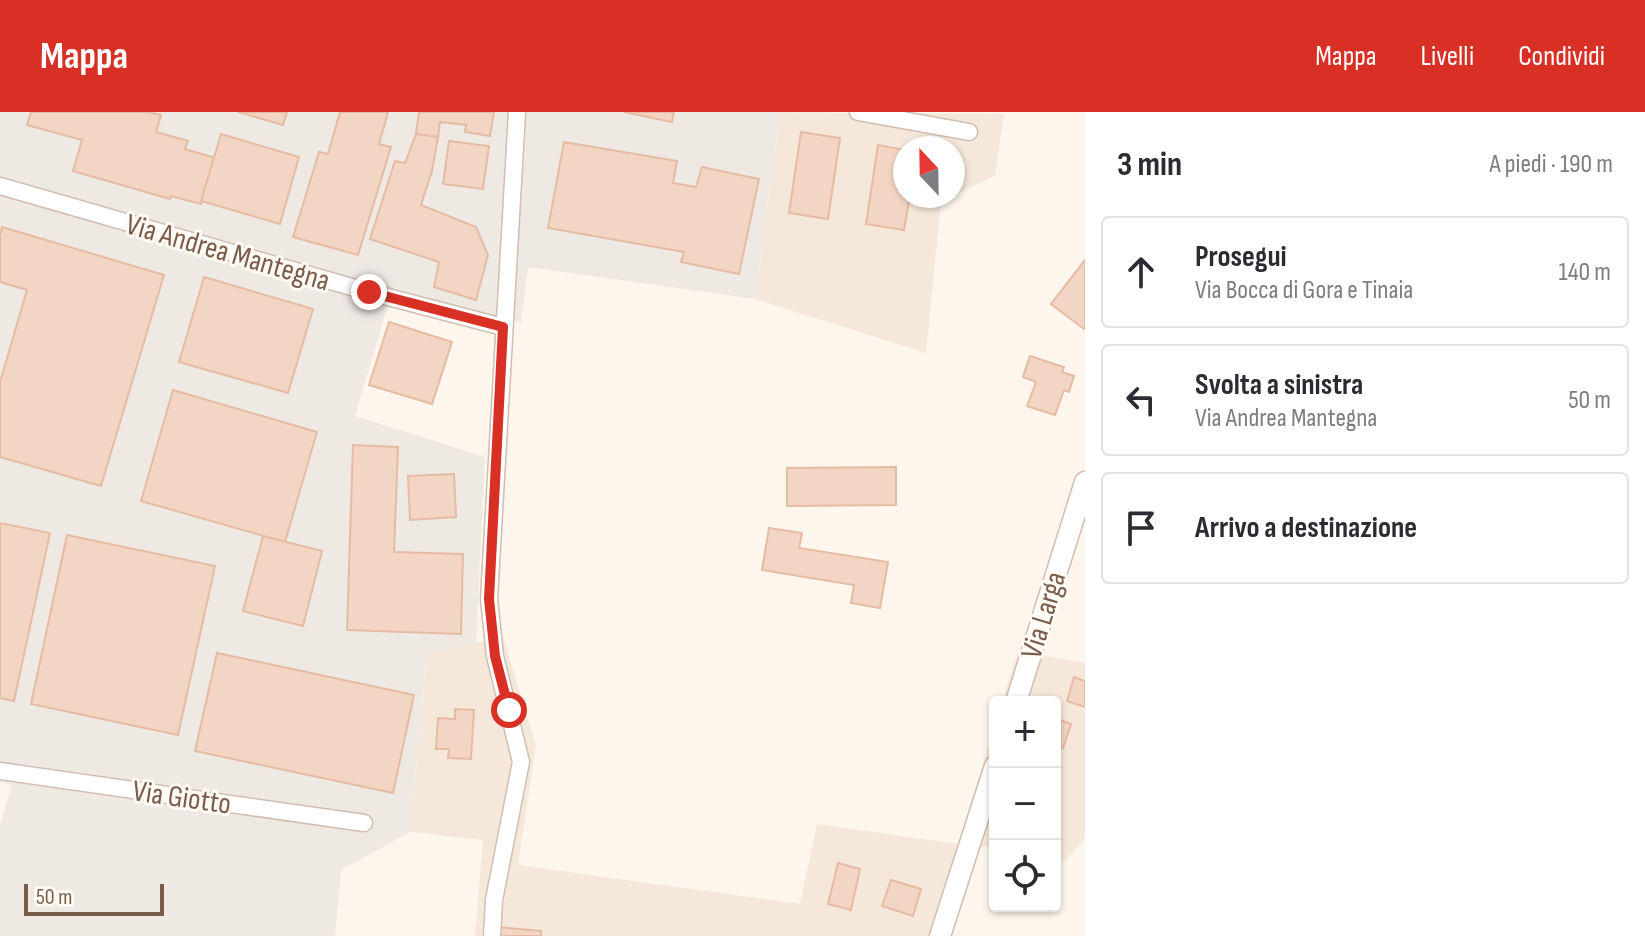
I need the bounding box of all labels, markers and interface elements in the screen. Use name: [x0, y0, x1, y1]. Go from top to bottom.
text: Mappa: [40, 34, 128, 79]
text: Mappa: [1315, 40, 1377, 73]
text: Livelli: [1421, 40, 1474, 73]
text: Condividi: [1518, 40, 1605, 73]
north arrow: [893, 136, 965, 208]
text: 3 min: [1117, 144, 1182, 185]
text: A piedi · 190 m: [1490, 149, 1613, 180]
street label: Via Andrea Mantegna: [122, 207, 334, 299]
text: Prosegui: [1195, 239, 1287, 275]
icon: ahead: [1119, 250, 1163, 294]
text: 140 m: [1559, 257, 1611, 288]
route end: [351, 274, 387, 310]
text: Via Bocca di Gora e Tinaia: [1195, 275, 1413, 306]
text: Svolta a sinistra: [1195, 367, 1363, 403]
icon: left: [1119, 378, 1163, 422]
text: 50 m: [1568, 385, 1611, 416]
text: Via Andrea Mantegna: [1195, 403, 1377, 434]
icon: arrive: [1119, 506, 1163, 550]
text: Arrivo a destinazione: [1195, 510, 1417, 546]
street label: Via Larga: [1014, 567, 1074, 663]
route start: [491, 692, 527, 728]
map controls: [989, 696, 1061, 912]
button: +: [989, 696, 1061, 768]
button: −: [989, 768, 1061, 840]
street label: Via Giotto: [130, 773, 233, 823]
button: locate: [989, 840, 1061, 912]
scale bar: [24, 880, 164, 916]
text: 50 m: [36, 884, 72, 911]

